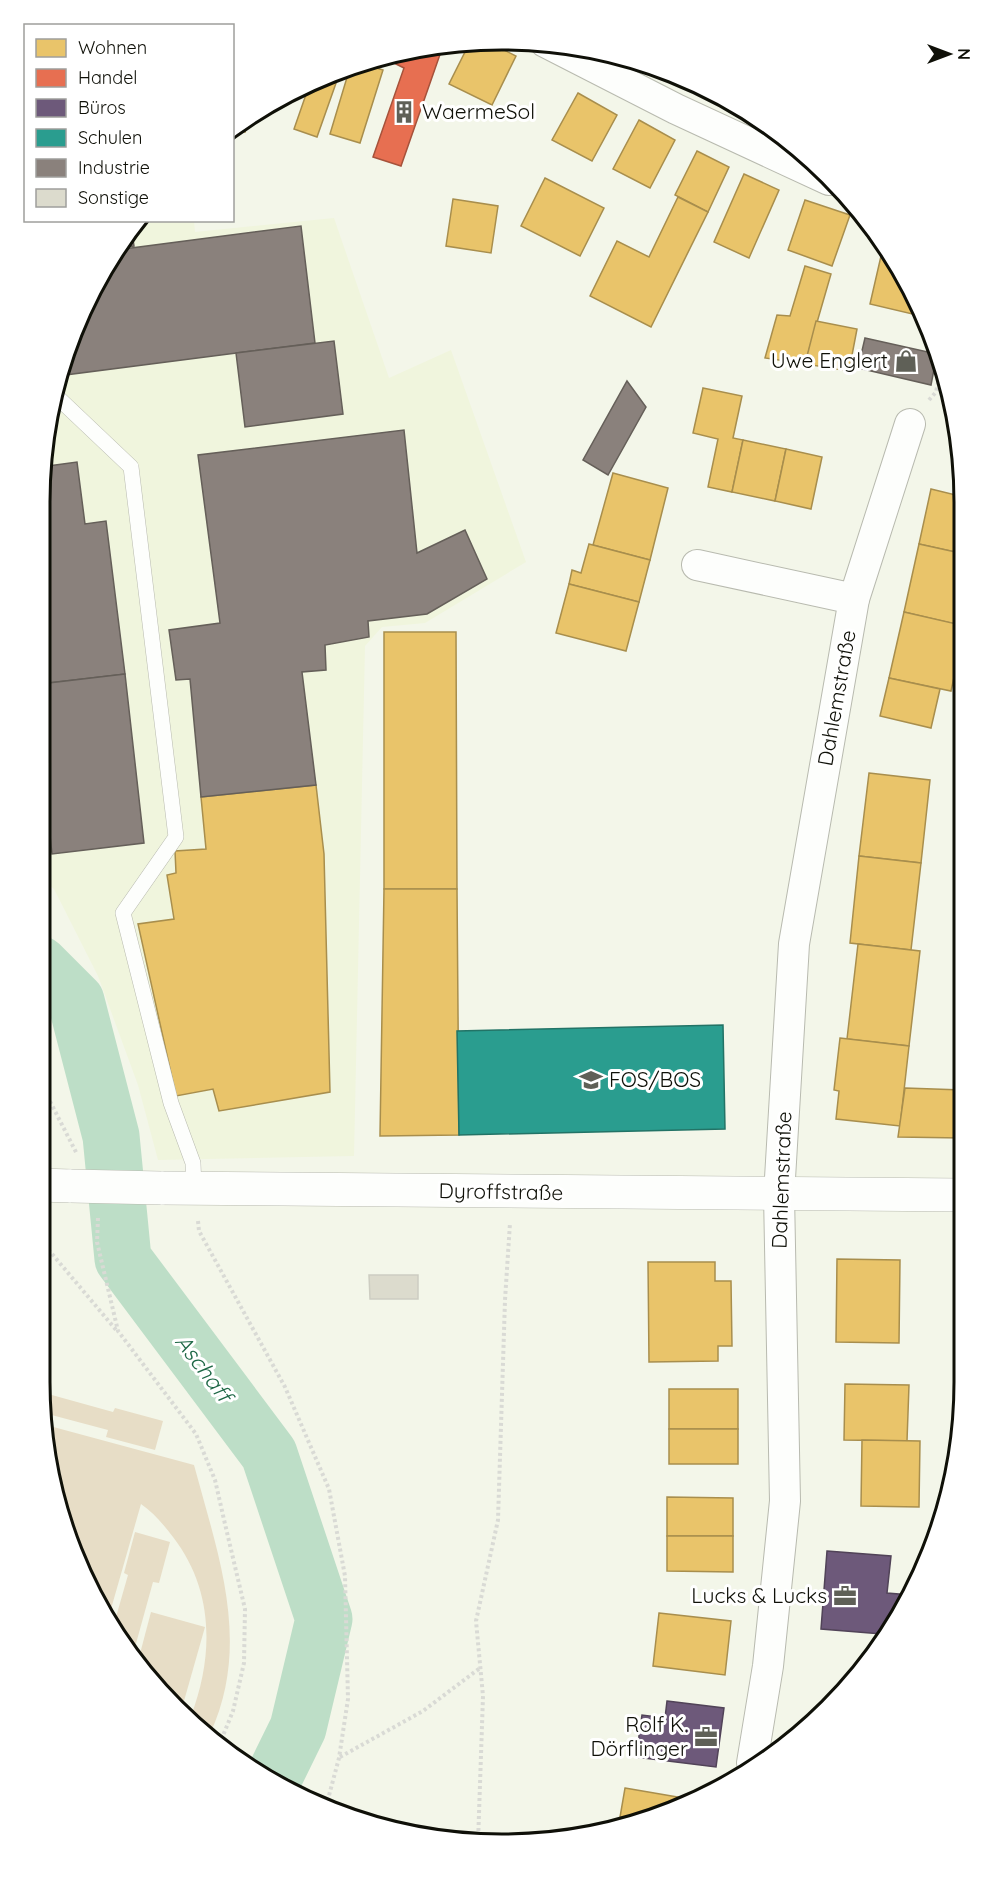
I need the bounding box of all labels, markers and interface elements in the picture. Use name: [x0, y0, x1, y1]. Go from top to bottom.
legend: [24, 24, 234, 222]
north arrow: [919, 24, 979, 84]
text: Wohnen: [78, 36, 147, 59]
text: N: [954, 48, 974, 60]
text: Handel: [78, 66, 138, 89]
text: Büros: [78, 96, 126, 119]
place label: WaermeSol: [422, 98, 535, 124]
building icon: WaermeSol: [391, 99, 417, 125]
text: Schulen: [78, 126, 142, 149]
text: Industrie: [78, 156, 150, 179]
text: Sonstige: [78, 186, 149, 209]
place label: Uwe Englert: [771, 347, 888, 373]
shop icon: Uwe Englert: [893, 348, 919, 374]
street label: Dahlemstraße: [811, 628, 861, 768]
place label: FOS/BOS: [609, 1066, 701, 1092]
school or university icon: FOS/BOS: [578, 1067, 604, 1093]
street label: Dahlemstraße: [766, 1111, 796, 1249]
street label: Dyroffstraße: [439, 1177, 564, 1205]
water label: Aschaff: [169, 1329, 241, 1411]
place label: Lucks & Lucks: [691, 1582, 827, 1608]
office icon: Lucks & Lucks: [832, 1583, 858, 1609]
place label: Rolf K. Dörflinger: [590, 1711, 688, 1761]
office icon: Rolf K. Dörflinger: [693, 1724, 719, 1750]

